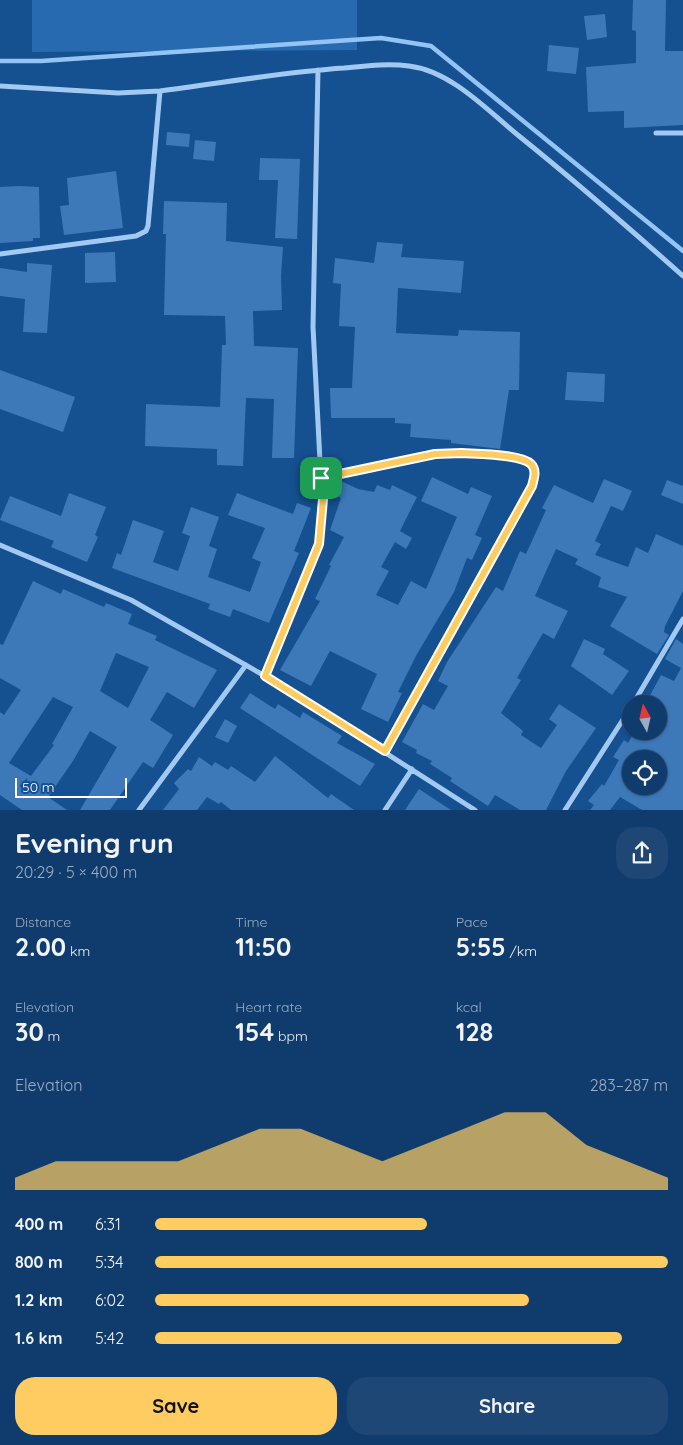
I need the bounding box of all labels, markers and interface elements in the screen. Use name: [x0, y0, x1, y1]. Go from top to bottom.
pin: [300, 457, 342, 499]
icon: arrive: [307, 464, 335, 492]
north arrow: [622, 695, 668, 740]
map controls: [622, 695, 667, 795]
button: locate: [622, 750, 667, 795]
scale bar: [15, 775, 128, 798]
text: 50 m: [22, 778, 55, 796]
text: Evening run: [15, 825, 174, 860]
button: share: [616, 827, 668, 879]
text: 20:29 · 5 × 400 m: [15, 862, 137, 882]
text: Distance: [15, 913, 71, 931]
text: Time: [235, 913, 267, 931]
text: Pace: [456, 913, 488, 931]
text: 2.00: [15, 931, 66, 962]
text: 11:50: [235, 931, 291, 962]
text: 5:55: [456, 931, 506, 962]
text: km: [66, 942, 90, 960]
text: /km: [506, 942, 537, 960]
text: Elevation: [15, 998, 74, 1016]
text: Heart rate: [235, 998, 302, 1016]
text: kcal: [456, 998, 482, 1016]
text: 30: [15, 1016, 44, 1047]
text: 154: [235, 1016, 274, 1047]
text: 128: [456, 1016, 493, 1047]
text: m: [44, 1027, 60, 1045]
text: bpm: [274, 1027, 308, 1045]
text: Elevation: [15, 1075, 82, 1095]
text: 283–287 m: [590, 1075, 668, 1095]
text: 400 m: [15, 1214, 63, 1234]
text: 6:31: [95, 1214, 121, 1234]
text: 800 m: [15, 1252, 63, 1272]
text: 5:34: [95, 1252, 124, 1272]
text: 1.2 km: [15, 1290, 63, 1310]
text: 6:02: [95, 1290, 125, 1310]
text: 1.6 km: [15, 1328, 62, 1348]
text: 5:42: [95, 1328, 124, 1348]
button: Save: [15, 1377, 337, 1435]
button: Share: [347, 1377, 668, 1435]

